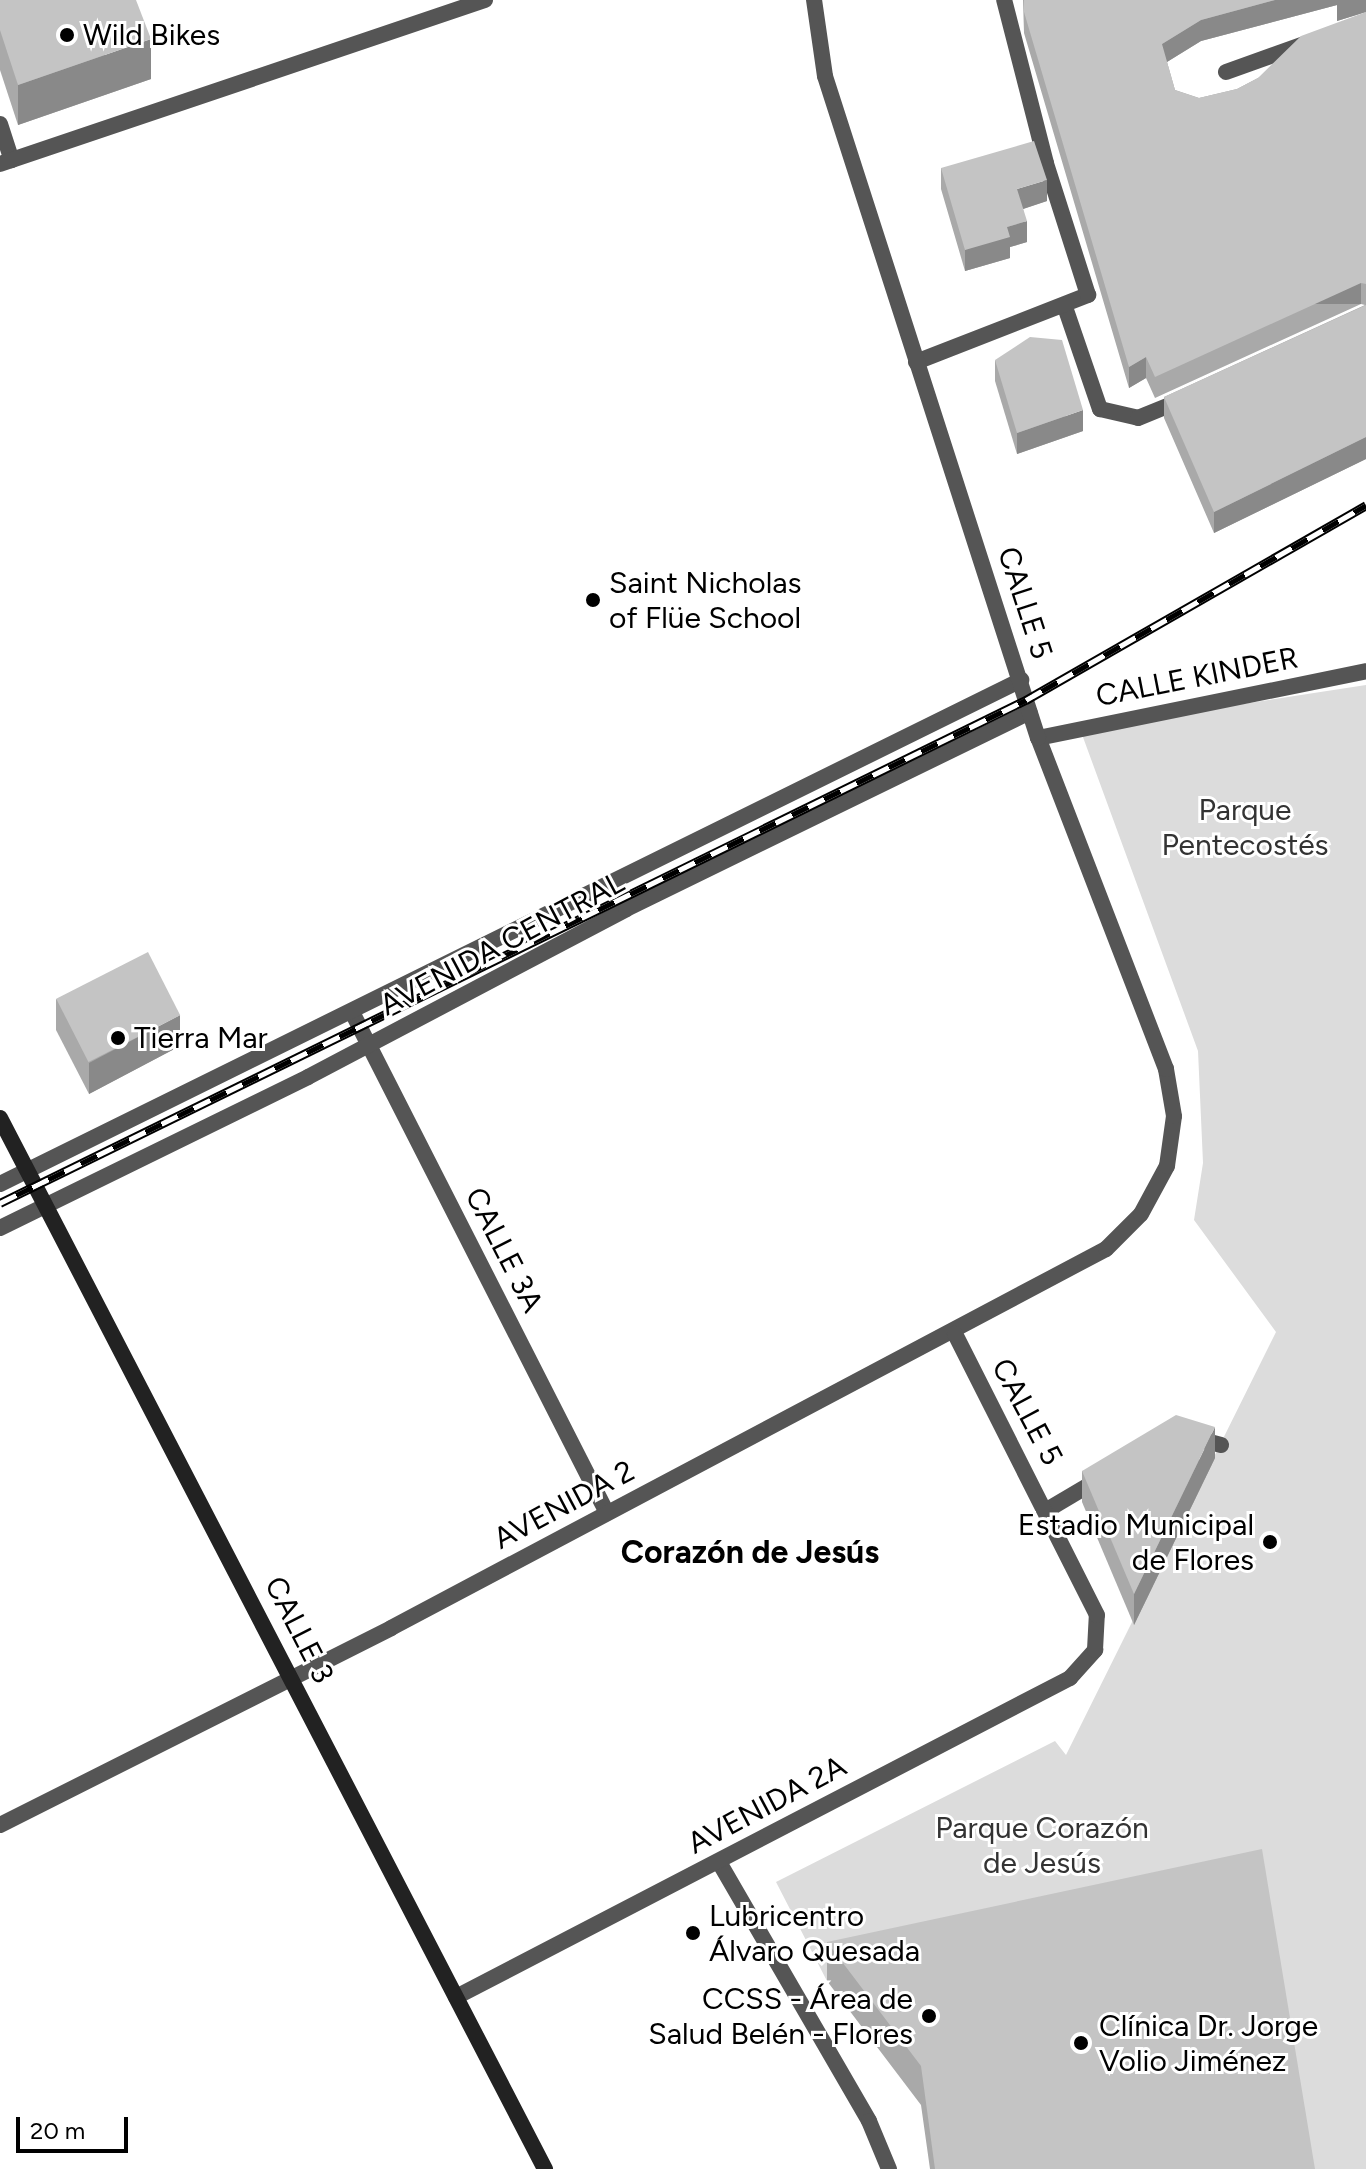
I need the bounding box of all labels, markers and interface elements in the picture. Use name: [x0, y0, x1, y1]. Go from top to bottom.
place label: Wild Bikes: [83, 17, 220, 53]
marker: Wild Bikes: [58, 26, 76, 44]
street label: CALLE 5: [990, 542, 1060, 664]
place label: Saint Nicholas of Flüe School: [609, 565, 802, 636]
marker: Saint Nicholas of Flüe School: [584, 591, 602, 609]
street label: CALLE KINDER: [1093, 640, 1301, 714]
park label: Parque Pentecostés: [1161, 792, 1329, 862]
street label: AVENIDA CENTRAL: [374, 864, 630, 1024]
place label: Tierra Mar: [134, 1020, 268, 1056]
marker: Tierra Mar: [109, 1029, 127, 1047]
street label: CALLE 3A: [457, 1182, 551, 1318]
street label: CALLE 5: [984, 1353, 1070, 1471]
street label: AVENIDA 2: [488, 1453, 640, 1557]
place label: Estadio Municipal de Flores: [1018, 1507, 1254, 1578]
district label: Corazón de Jesús: [621, 1533, 879, 1571]
marker: Estadio Municipal de Flores: [1261, 1533, 1279, 1551]
street label: CALLE 3: [257, 1571, 341, 1689]
street label: AVENIDA 2A: [682, 1748, 852, 1862]
park label: Parque Corazón de Jesús: [935, 1810, 1149, 1880]
place label: Lubricentro Álvaro Quesada: [709, 1898, 920, 1968]
marker: Lubricentro Álvaro Quesada: [684, 1924, 702, 1942]
place label: CCSS - Área de Salud Belén - Flores: [648, 1981, 913, 2052]
marker: CCSS - Área de Salud Belén - Flores: [920, 2007, 938, 2025]
place label: Clínica Dr. Jorge Volio Jiménez: [1099, 2008, 1318, 2078]
marker: Clínica Dr. Jorge Volio Jiménez: [1070, 2032, 1092, 2054]
scale bar: [20, 2101, 132, 2151]
text: 20 m: [30, 2116, 85, 2145]

